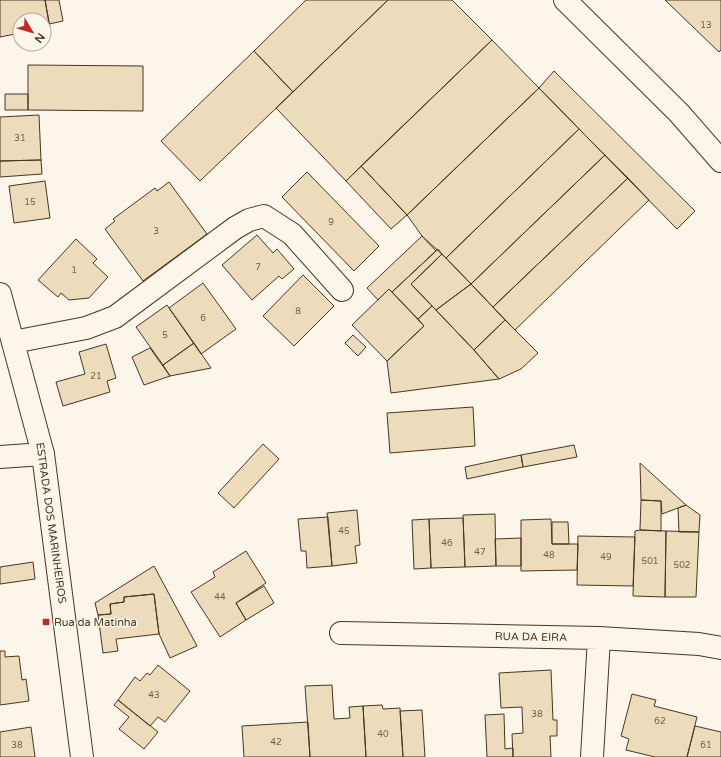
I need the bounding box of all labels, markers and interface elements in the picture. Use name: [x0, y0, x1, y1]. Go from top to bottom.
north arrow: [12, 12, 52, 52]
house number: 13: [700, 20, 712, 31]
text: N: [32, 30, 47, 45]
house number: 31: [14, 133, 26, 144]
house number: 15: [24, 197, 36, 208]
house number: 9: [328, 217, 334, 228]
house number: 3: [153, 226, 159, 237]
house number: 7: [255, 262, 261, 273]
house number: 1: [71, 265, 77, 276]
house number: 8: [295, 306, 301, 317]
house number: 6: [200, 313, 206, 324]
house number: 5: [162, 330, 168, 341]
house number: 21: [90, 371, 102, 382]
street label: ESTRADA DOS MARINHEIROS: [33, 442, 69, 605]
house number: 45: [338, 526, 350, 537]
house number: 46: [441, 538, 453, 549]
house number: 47: [474, 547, 486, 558]
house number: 48: [543, 550, 555, 561]
house number: 49: [600, 552, 612, 563]
house number: 501: [642, 556, 658, 567]
house number: 502: [674, 560, 690, 571]
house number: 44: [214, 592, 226, 603]
place label: Rua da Matinha: [54, 616, 137, 629]
marker: Rua da Matinha: [41, 617, 51, 627]
street label: RUA DA EIRA: [495, 630, 567, 644]
house number: 43: [148, 690, 160, 701]
house number: 38: [531, 709, 543, 720]
house number: 62: [654, 716, 666, 727]
house number: 40: [377, 729, 389, 740]
house number: 42: [270, 737, 282, 748]
house number: 38: [11, 740, 23, 751]
house number: 61: [700, 740, 712, 751]

